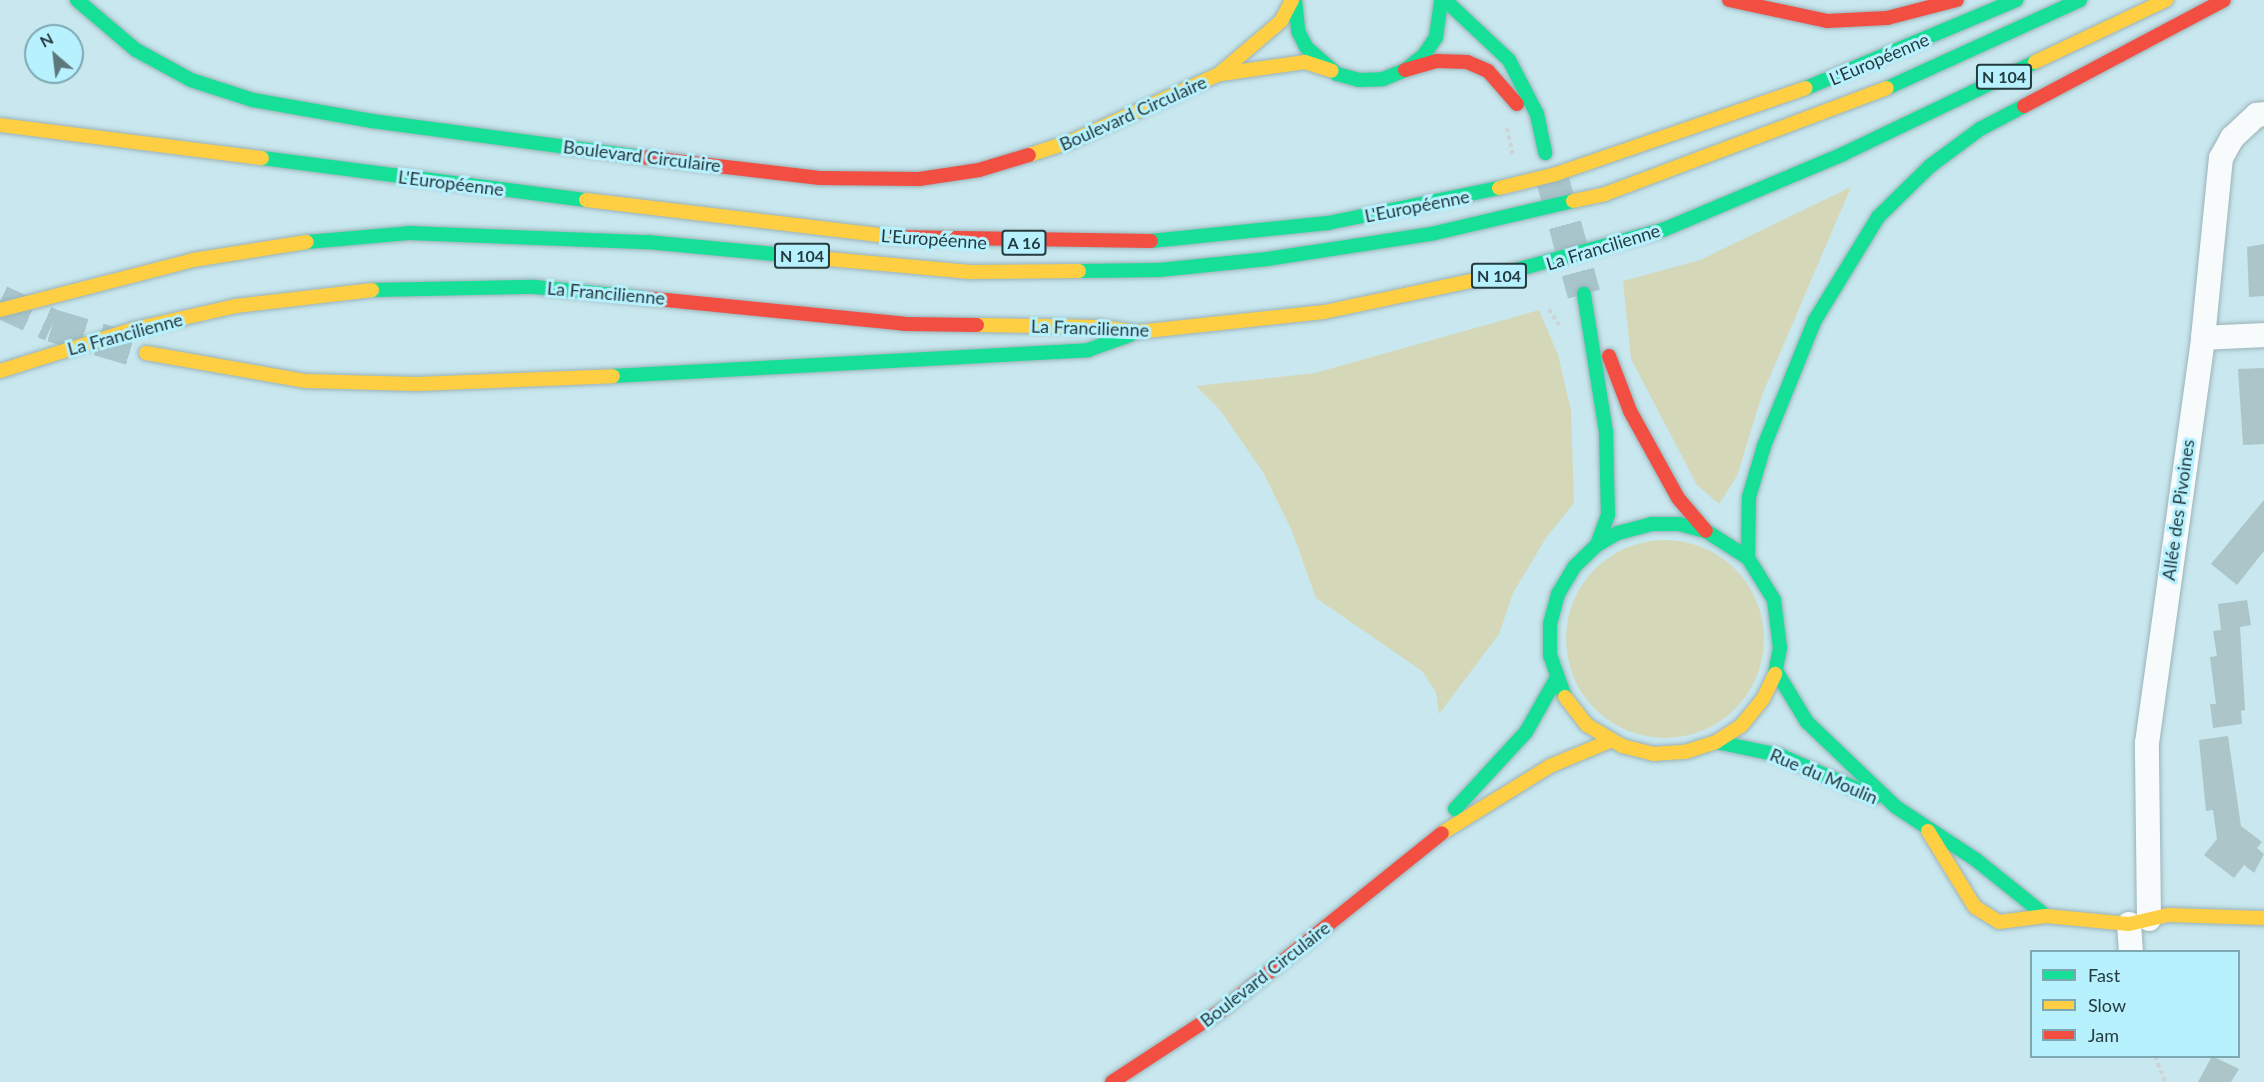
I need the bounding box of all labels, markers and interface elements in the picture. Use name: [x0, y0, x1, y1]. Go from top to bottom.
north arrow: [24, 24, 84, 84]
text: N: [36, 28, 56, 51]
street label: L'Européenne: [1826, 28, 1932, 90]
road number: N 104: [1976, 64, 2032, 90]
street label: Boulevard Circulaire: [1056, 71, 1210, 155]
street label: Boulevard Circulaire: [562, 136, 722, 176]
street label: L'Européenne: [397, 166, 505, 200]
street label: L'Européenne: [1363, 185, 1471, 227]
street label: La Francilienne: [1543, 219, 1663, 275]
street label: L'Européenne: [880, 225, 988, 253]
road number: A 16: [1000, 230, 1048, 256]
road number: N 104: [774, 243, 830, 269]
road number: N 104: [1470, 263, 1528, 289]
street label: La Francilienne: [546, 277, 666, 309]
street label: La Francilienne: [65, 308, 185, 360]
street label: La Francilienne: [1031, 315, 1149, 341]
street label: Allée des Pivoines: [2157, 438, 2199, 582]
street label: Rue du Moulin: [1767, 744, 1881, 808]
street label: Boulevard Circulaire: [1196, 917, 1334, 1031]
legend: [2030, 950, 2240, 1058]
text: Fast: [2088, 964, 2120, 986]
text: Slow: [2088, 994, 2126, 1016]
text: Jam: [2088, 1024, 2119, 1046]

